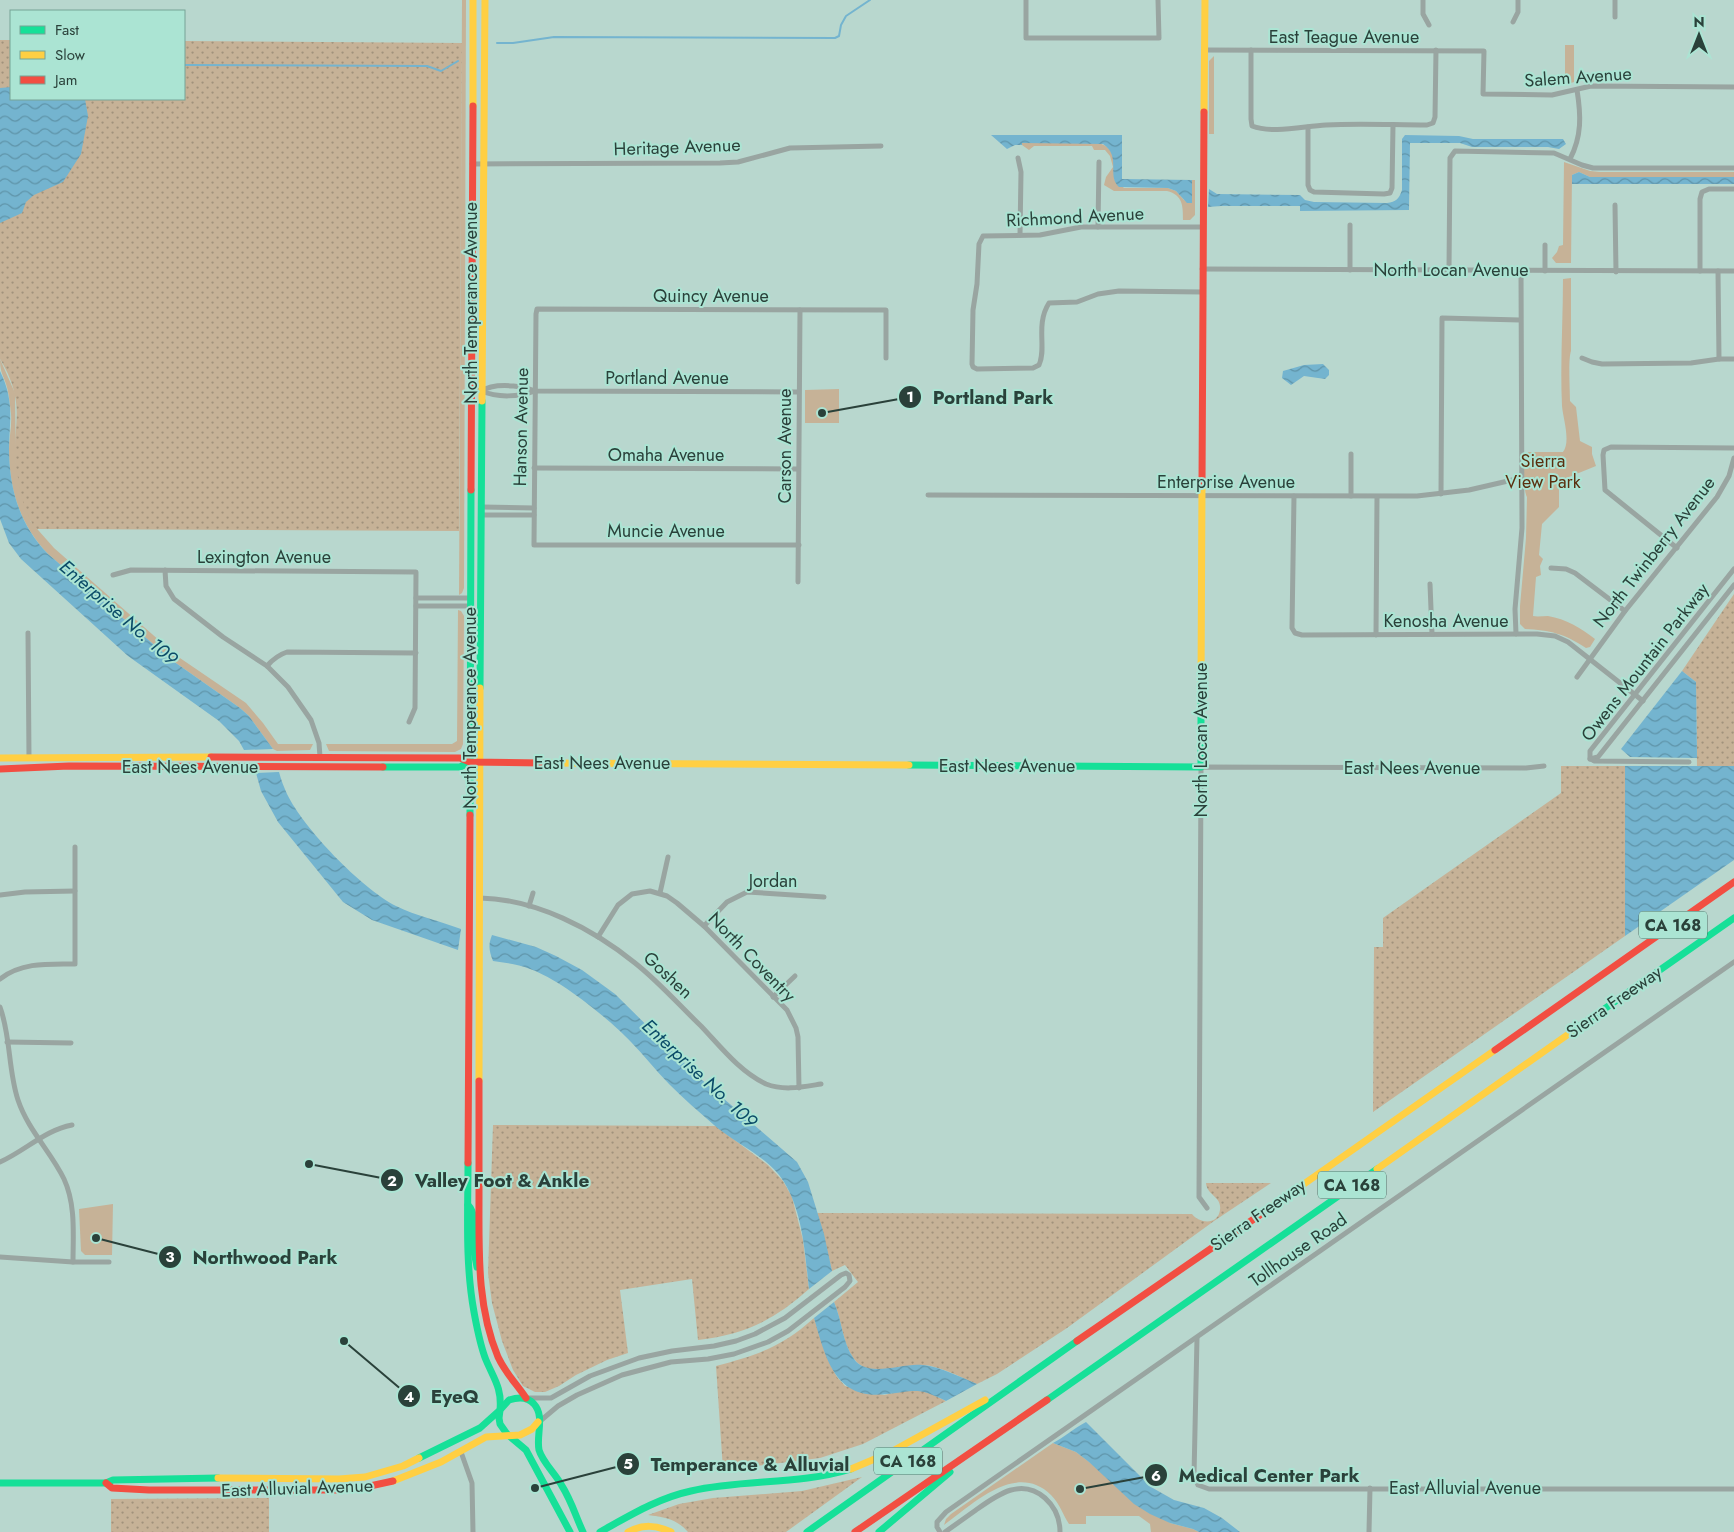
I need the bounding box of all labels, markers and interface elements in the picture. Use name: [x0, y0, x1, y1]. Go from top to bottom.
legend: [10, 10, 185, 100]
north arrow: [1674, 10, 1724, 60]
text: N: [1693, 12, 1705, 32]
text: Fast: [55, 19, 79, 41]
street label: East Teague Avenue: [1269, 24, 1419, 50]
text: Slow: [55, 44, 86, 66]
street label: Salem Avenue: [1523, 60, 1633, 94]
text: Jam: [53, 69, 78, 91]
street label: Heritage Avenue: [613, 132, 741, 162]
street label: Richmond Avenue: [1005, 200, 1145, 234]
street label: North Temperance Avenue: [458, 202, 484, 404]
street label: North Locan Avenue: [1373, 257, 1529, 283]
street label: Quincy Avenue: [653, 283, 769, 309]
street label: Portland Avenue: [605, 365, 729, 391]
street label: Hanson Avenue: [507, 367, 535, 487]
callout: Portland Park: [898, 380, 1063, 414]
text: Portland Park: [933, 384, 1053, 411]
text: 1: [906, 386, 914, 408]
street label: Carson Avenue: [772, 388, 798, 504]
street label: Omaha Avenue: [608, 442, 724, 468]
park label: Sierra View Park: [1505, 448, 1581, 495]
street label: Enterprise Avenue: [1157, 469, 1295, 495]
street label: North Twinberry Avenue: [1587, 471, 1721, 633]
street label: Muncie Avenue: [607, 518, 725, 544]
street label: Lexington Avenue: [197, 544, 331, 570]
water label: Enterprise No. 109: [54, 553, 184, 672]
street label: Owens Mountain Parkway: [1575, 577, 1715, 747]
street label: North Temperance Avenue: [457, 607, 483, 809]
street label: Kenosha Avenue: [1383, 608, 1509, 634]
street label: North Locan Avenue: [1188, 662, 1214, 818]
street label: East Nees Avenue: [534, 750, 670, 776]
street label: East Nees Avenue: [939, 753, 1075, 779]
street label: East Nees Avenue: [122, 754, 258, 780]
street label: East Nees Avenue: [1344, 755, 1480, 781]
street label: Jordan: [747, 868, 797, 894]
street label: North Coventry: [702, 906, 802, 1008]
road number: CA 168: [1639, 912, 1707, 938]
street label: Goshen: [637, 945, 699, 1005]
street label: Sierra Freeway: [1561, 959, 1667, 1045]
water label: Enterprise No. 109: [636, 1013, 764, 1134]
callout: Valley Foot & Ankle: [379, 1163, 599, 1197]
text: Valley Foot & Ankle: [414, 1167, 589, 1194]
text: 2: [387, 1170, 397, 1192]
street label: Sierra Freeway: [1205, 1172, 1311, 1258]
road number: CA 168: [1318, 1172, 1386, 1198]
street label: Tollhouse Road: [1244, 1207, 1352, 1293]
callout: Northwood Park: [157, 1240, 347, 1274]
text: Northwood Park: [192, 1244, 338, 1271]
text: 3: [165, 1246, 175, 1268]
callout: EyeQ: [396, 1379, 489, 1413]
text: EyeQ: [431, 1383, 480, 1410]
text: 4: [404, 1386, 414, 1408]
callout: Temperance & Alluvial: [615, 1447, 859, 1481]
road number: CA 168: [874, 1448, 942, 1474]
text: Temperance & Alluvial: [651, 1451, 849, 1478]
text: 5: [623, 1453, 633, 1475]
callout: Medical Center Park: [1143, 1458, 1369, 1492]
text: Medical Center Park: [1178, 1462, 1360, 1489]
text: 6: [1151, 1465, 1161, 1487]
street label: East Alluvial Avenue: [221, 1472, 373, 1504]
street label: East Alluvial Avenue: [1389, 1475, 1541, 1501]

